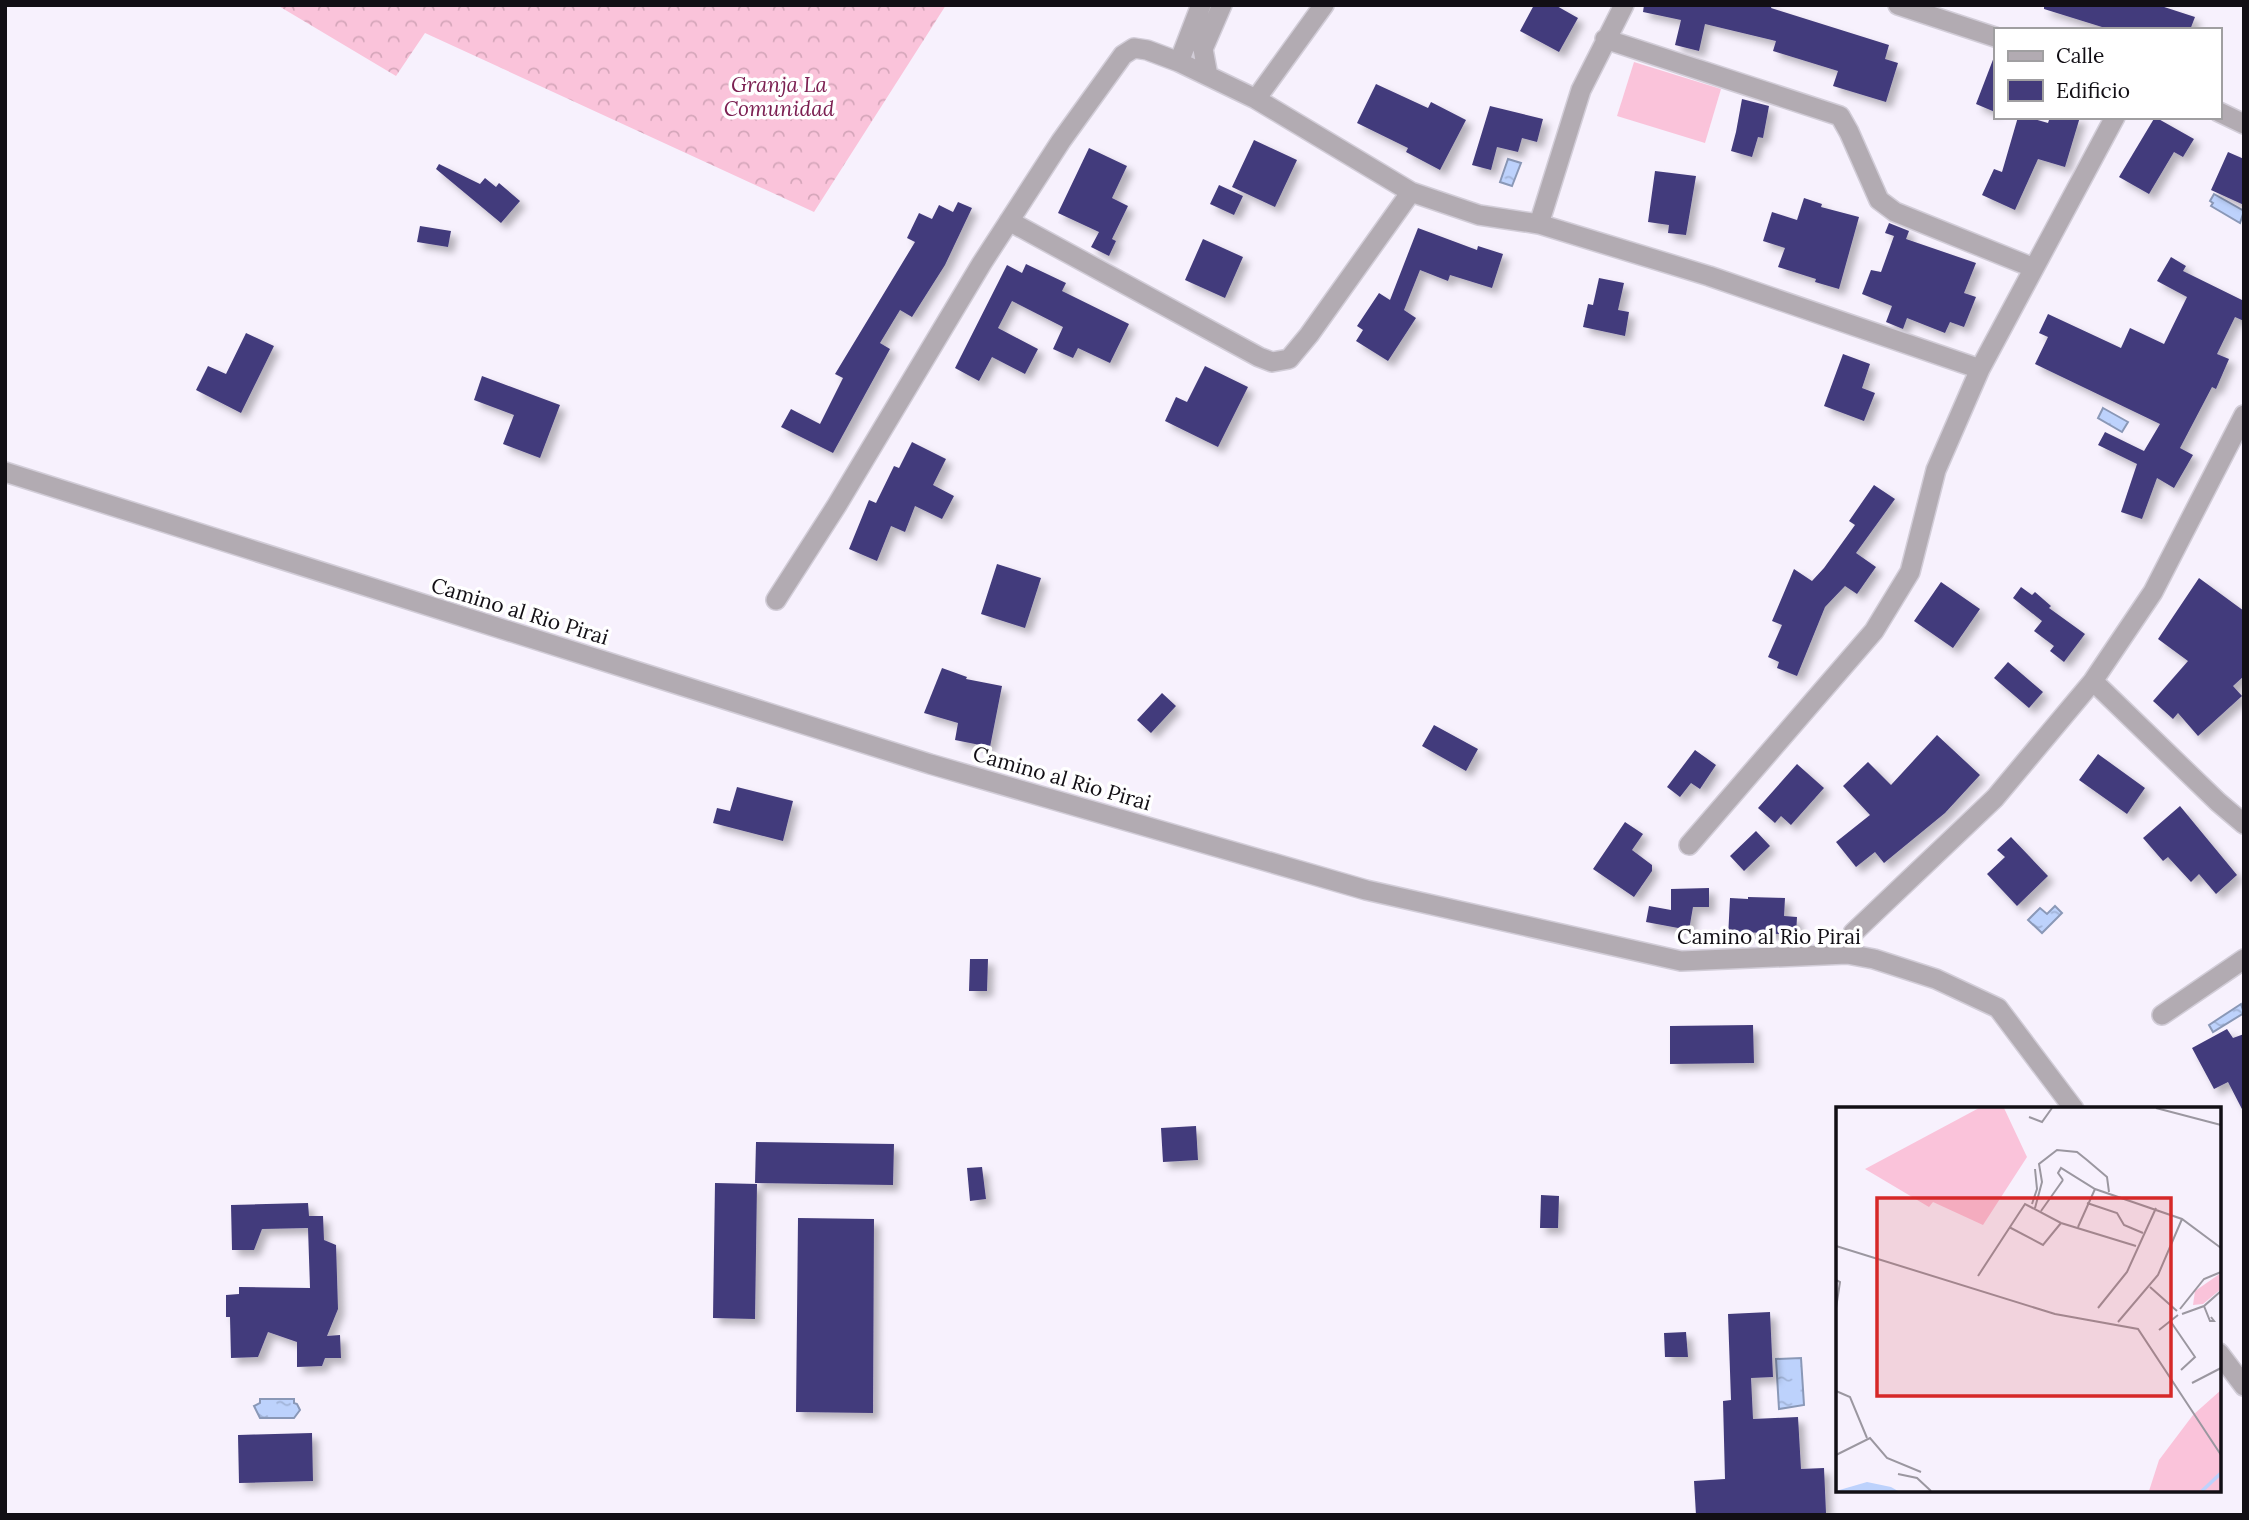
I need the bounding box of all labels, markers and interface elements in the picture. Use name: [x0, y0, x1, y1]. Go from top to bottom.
legend: [1994, 28, 2221, 119]
text: Calle: [2056, 42, 2104, 69]
park label: Granja La Comunidad: [724, 71, 835, 122]
text: Edificio: [2056, 77, 2130, 104]
street label: Camino al Rio Pirai: [428, 571, 612, 651]
street label: Camino al Rio Pirai: [970, 740, 1154, 816]
street label: Camino al Rio Pirai: [1677, 923, 1861, 950]
inset map: [1836, 1107, 2221, 1492]

